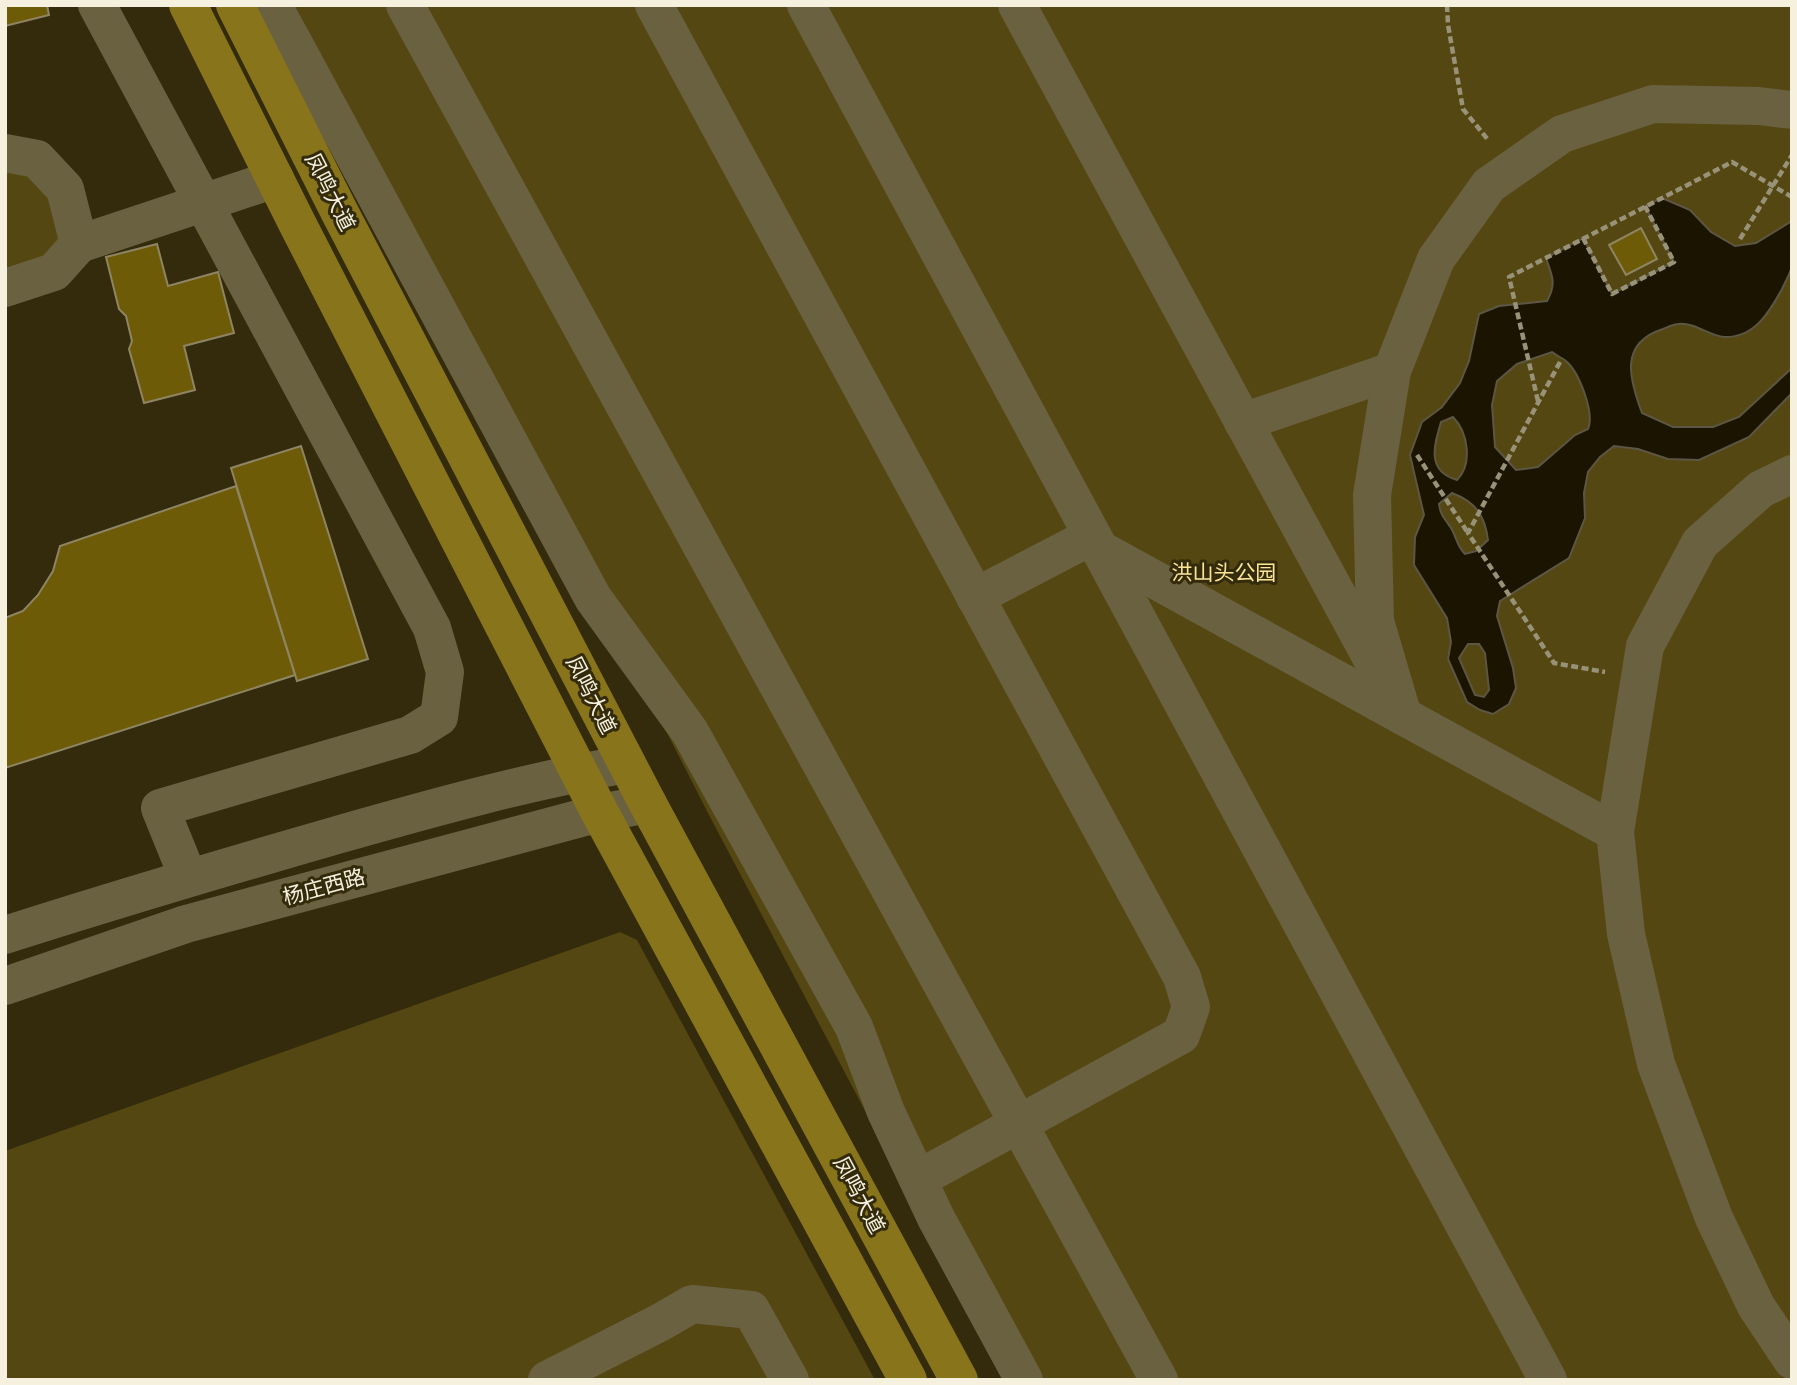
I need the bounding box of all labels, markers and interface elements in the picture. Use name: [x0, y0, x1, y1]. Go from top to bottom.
street label: 凤鸣大道: [300, 148, 362, 235]
park label: 洪山头公园: [1172, 559, 1277, 585]
street label: 凤鸣大道: [561, 651, 623, 738]
street label: 杨庄西路: [280, 863, 368, 909]
street label: 凤鸣大道: [829, 1151, 891, 1238]

